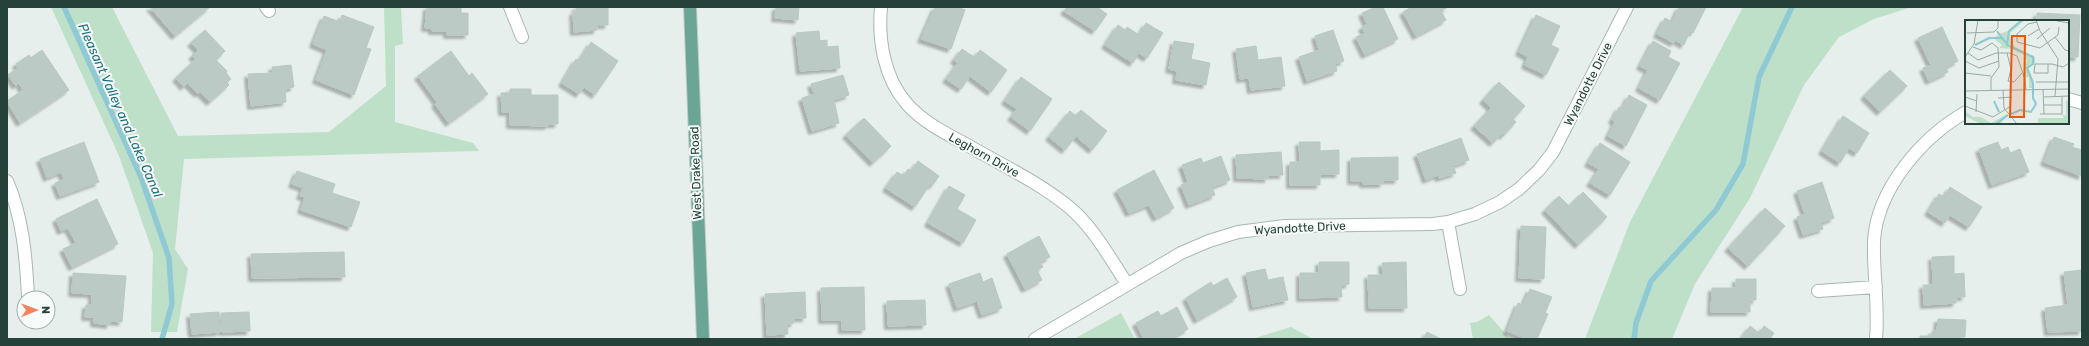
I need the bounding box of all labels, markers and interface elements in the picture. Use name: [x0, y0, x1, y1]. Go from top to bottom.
inset map: [1965, 20, 2069, 124]
water label: Pleasant Valley and Lake Canal: [75, 21, 166, 200]
street label: Wyandotte Drive: [1561, 40, 1615, 128]
street label: West Drake Road: [687, 126, 705, 220]
street label: Leghorn Drive: [946, 130, 1022, 180]
street label: Wyandotte Drive: [1254, 219, 1346, 237]
north arrow: [16, 290, 56, 330]
text: N: [39, 306, 52, 314]

